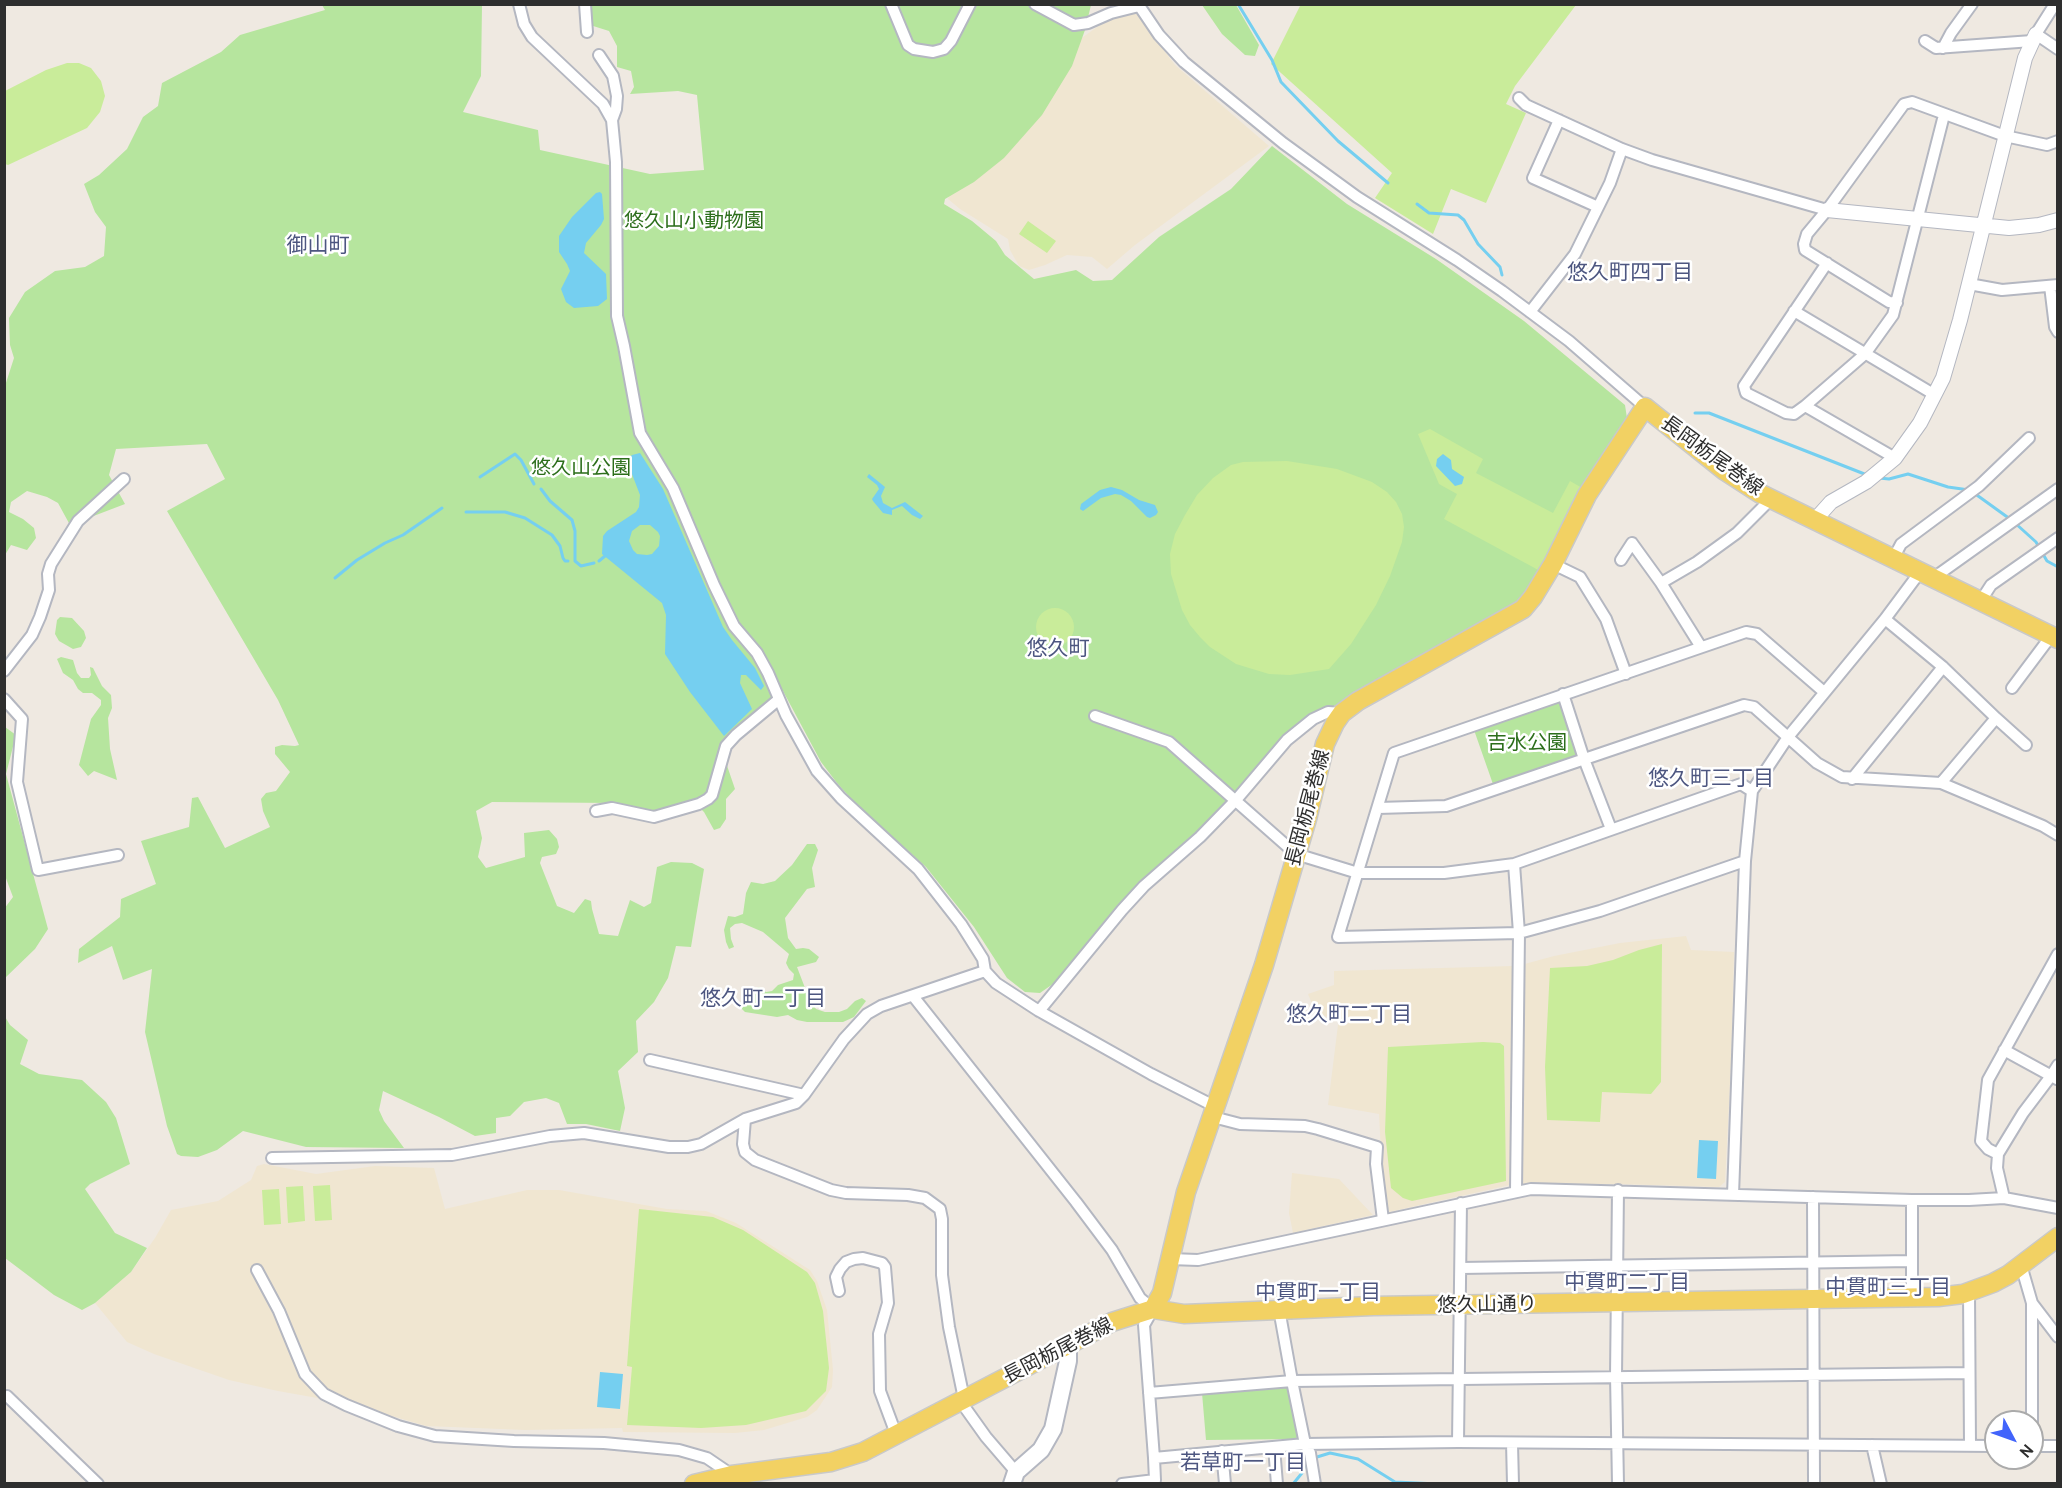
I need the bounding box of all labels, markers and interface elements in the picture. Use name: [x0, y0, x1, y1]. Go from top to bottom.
park label: 悠久山小動物園: [624, 209, 764, 233]
district label: 御山町: [287, 233, 349, 259]
district label: 悠久町四丁目: [1567, 260, 1693, 286]
street label: 長岡栃尾巻線: [1656, 411, 1768, 501]
park label: 悠久山公園: [531, 456, 631, 480]
district label: 悠久町: [1027, 636, 1089, 662]
park label: 吉水公園: [1487, 731, 1567, 755]
street label: 長岡栃尾巻線: [1281, 747, 1335, 869]
district label: 悠久町三丁目: [1648, 766, 1774, 792]
district label: 悠久町一丁目: [700, 986, 826, 1012]
district label: 悠久町二丁目: [1286, 1002, 1412, 1028]
district label: 中貫町二丁目: [1564, 1270, 1690, 1296]
district label: 中貫町三丁目: [1825, 1275, 1951, 1301]
district label: 中貫町一丁目: [1255, 1280, 1381, 1306]
street label: 悠久山通り: [1437, 1292, 1537, 1318]
street label: 長岡栃尾巻線: [999, 1313, 1117, 1389]
north arrow: [1984, 1410, 2044, 1470]
text: N: [2016, 1440, 2037, 1461]
district label: 若草町一丁目: [1180, 1450, 1306, 1476]

